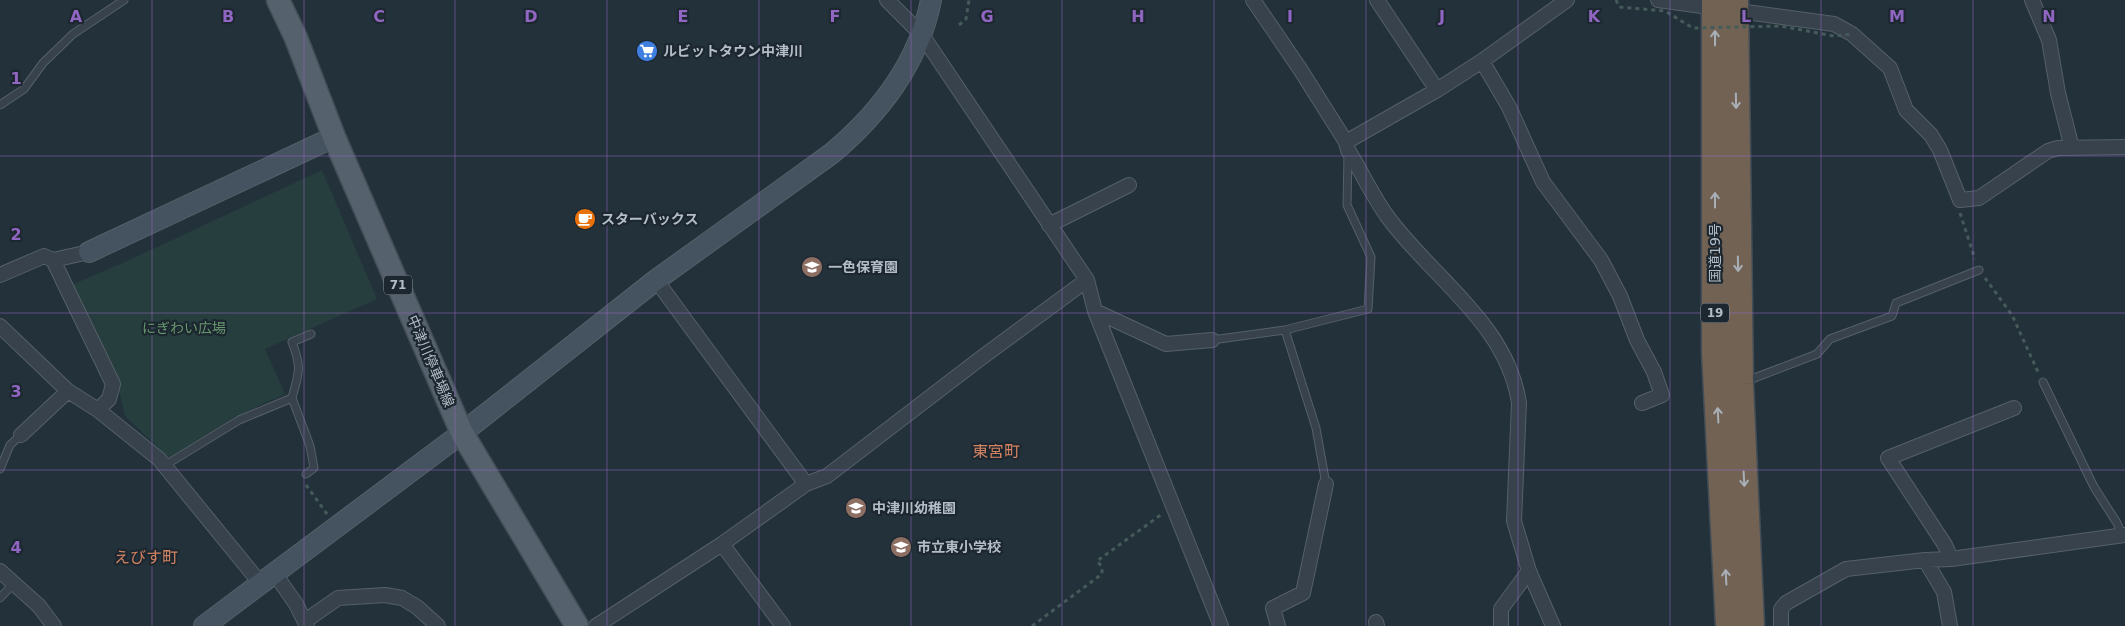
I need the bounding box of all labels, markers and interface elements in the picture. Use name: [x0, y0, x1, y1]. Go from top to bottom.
text: A: [70, 7, 83, 26]
text: B: [222, 7, 234, 26]
text: C: [373, 7, 385, 26]
text: D: [524, 7, 538, 26]
text: E: [678, 7, 688, 26]
text: F: [830, 7, 840, 26]
text: G: [980, 7, 994, 26]
text: H: [1131, 7, 1145, 26]
text: I: [1287, 7, 1293, 26]
text: J: [1438, 7, 1445, 26]
text: K: [1588, 7, 1601, 26]
text: L: [1741, 7, 1751, 26]
text: M: [1889, 7, 1905, 26]
text: N: [2042, 7, 2056, 26]
one-way arrow: [1710, 30, 1720, 46]
supermarket icon: ルビットタウン中津川: [635, 39, 659, 63]
place label: ルビットタウン中津川: [663, 43, 803, 59]
text: 1: [10, 69, 22, 88]
one-way arrow: [1731, 92, 1741, 109]
one-way arrow: [1710, 192, 1720, 208]
cafe icon: スターバックス: [573, 207, 597, 231]
place label: スターバックス: [601, 211, 698, 227]
street label: 国道19号: [1707, 223, 1723, 283]
text: 2: [10, 225, 22, 244]
school or university icon: 一色保育園: [800, 255, 824, 279]
one-way arrow: [1733, 255, 1743, 271]
place label: 一色保育園: [828, 259, 898, 275]
road number: 71: [384, 276, 412, 294]
road number: 19: [1701, 304, 1729, 322]
street label: 中津川停車場線: [404, 313, 458, 409]
park label: にぎわい広場: [142, 320, 226, 336]
text: 3: [10, 382, 22, 401]
one-way arrow: [1714, 407, 1723, 423]
district label: 東宮町: [972, 442, 1020, 461]
one-way arrow: [1740, 470, 1749, 486]
school or university icon: 中津川幼稚園: [844, 496, 868, 520]
place label: 中津川幼稚園: [872, 500, 956, 516]
school or university icon: 市立東小学校: [889, 535, 913, 559]
text: 4: [10, 538, 22, 557]
place label: 市立東小学校: [917, 539, 1001, 555]
district label: えびす町: [114, 548, 178, 567]
one-way arrow: [1722, 570, 1731, 586]

